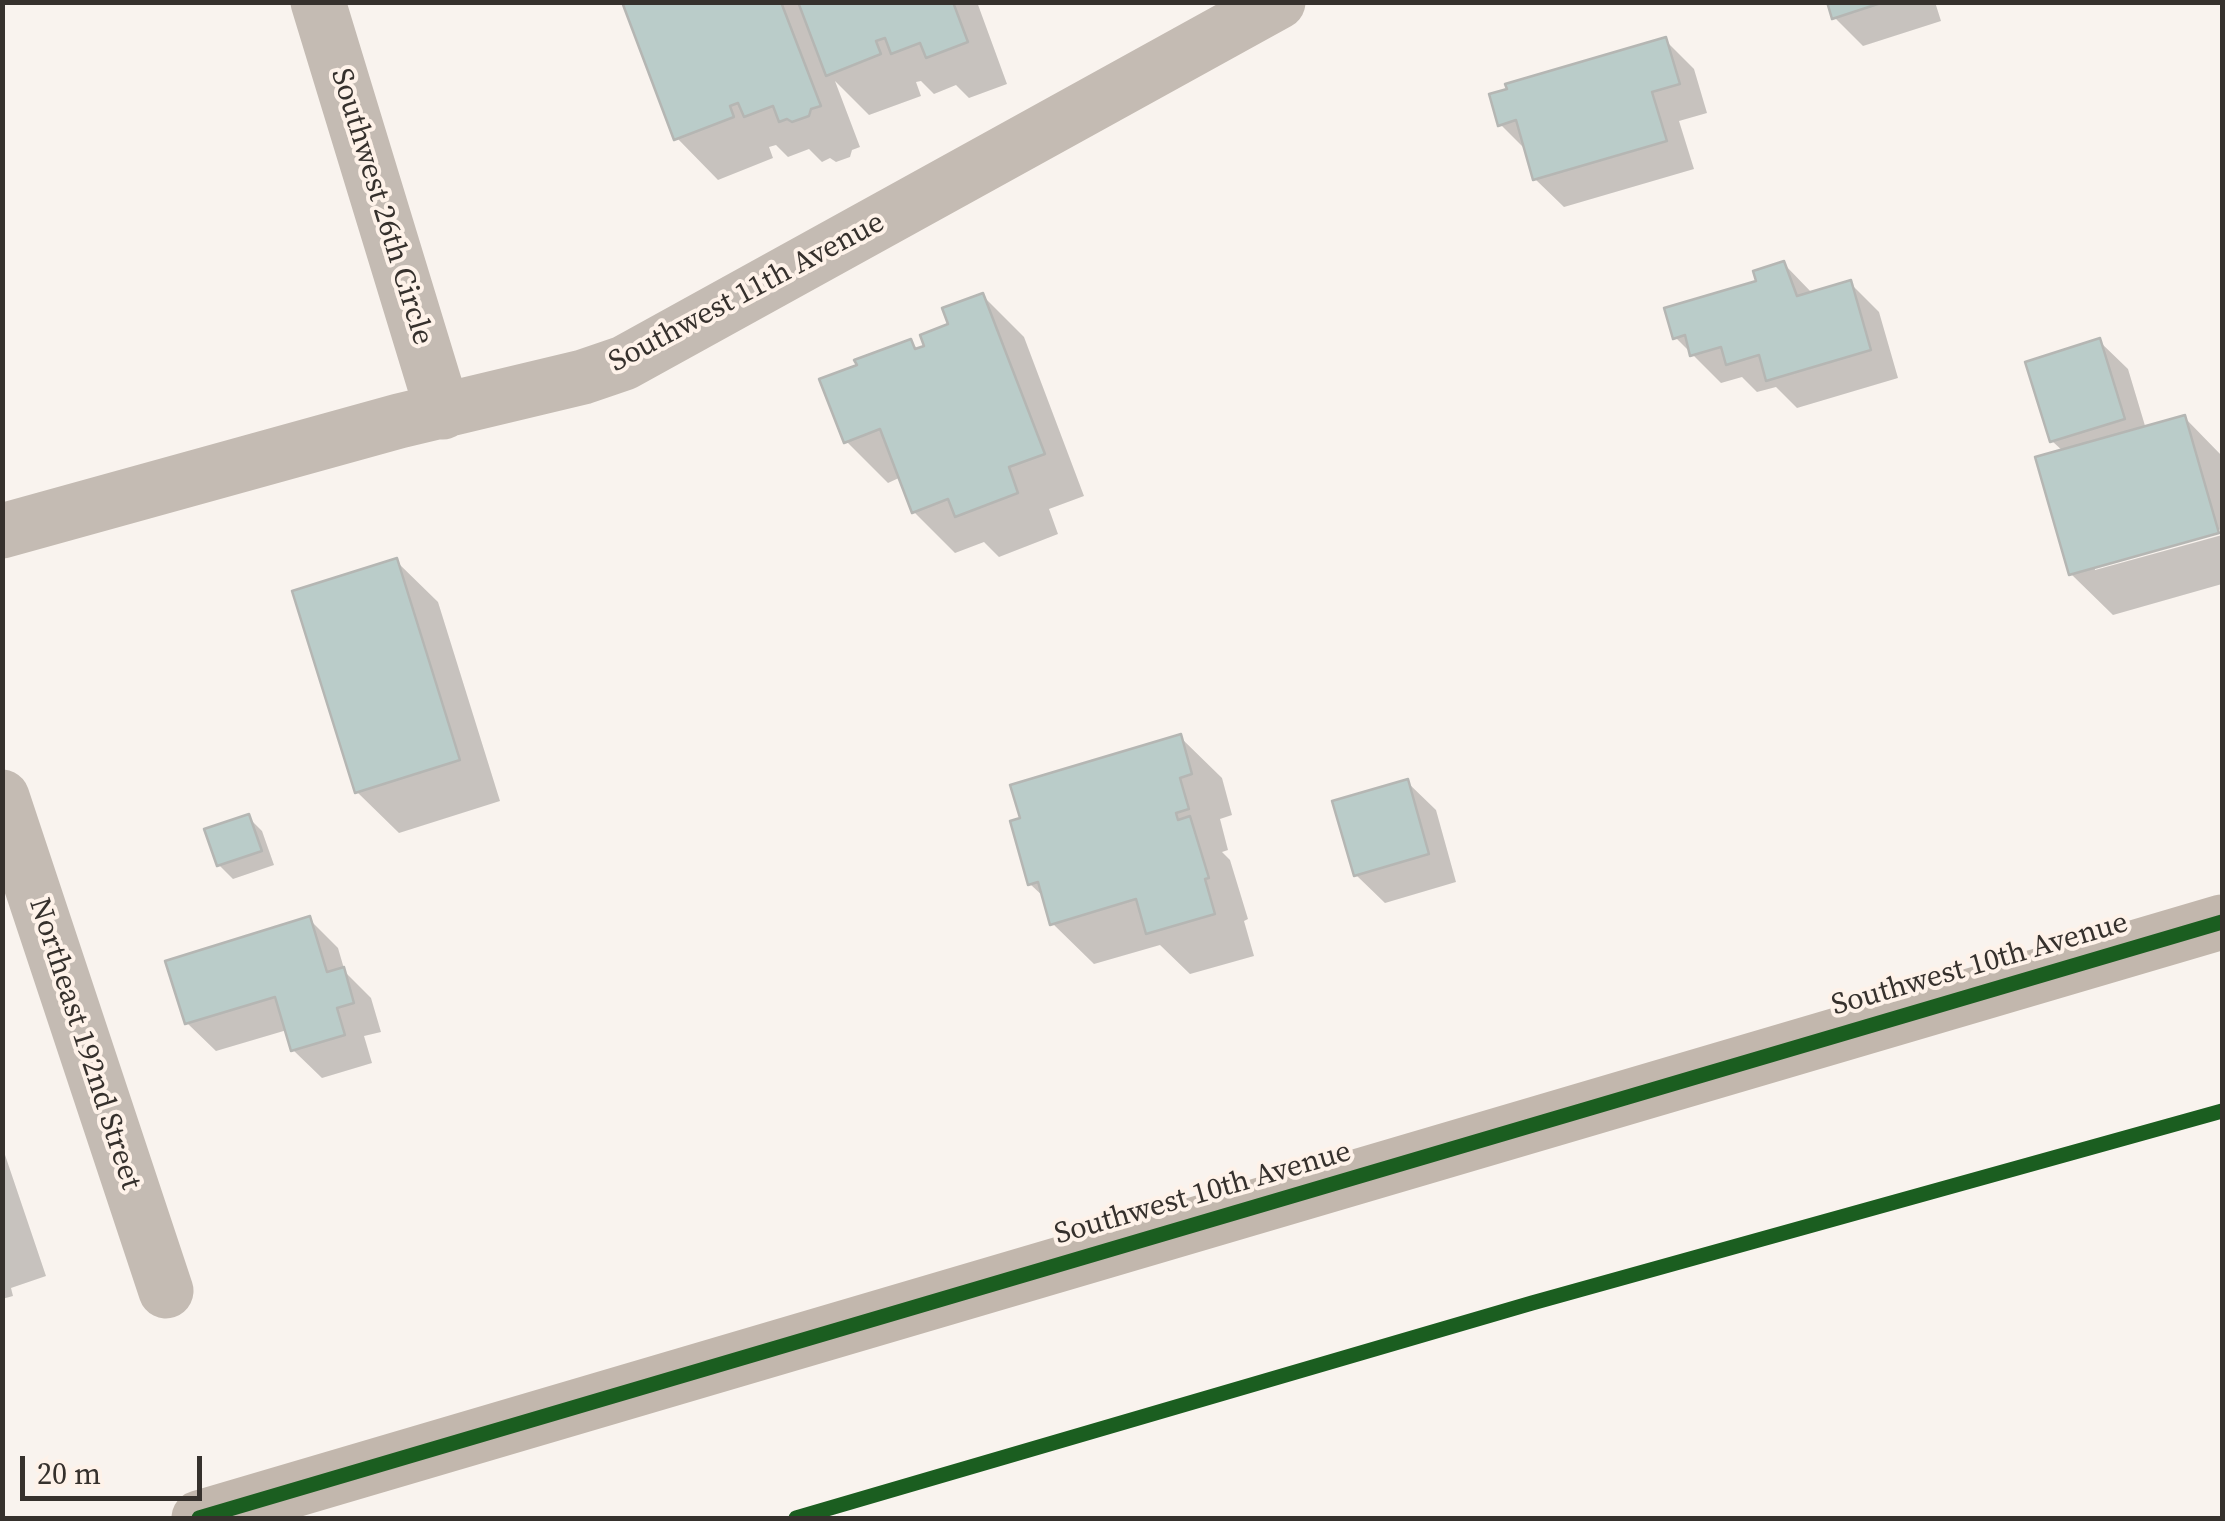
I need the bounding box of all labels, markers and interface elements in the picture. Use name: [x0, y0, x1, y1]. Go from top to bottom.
street label: Southwest 26th Circle: [322, 65, 440, 349]
street label: Southwest 11th Avenue: [603, 205, 891, 381]
street label: Northeast 192nd Street: [20, 894, 148, 1194]
street label: Southwest 10th Avenue: [1828, 905, 2132, 1025]
street label: Southwest 10th Avenue: [1051, 1134, 1355, 1254]
scale bar: [25, 1436, 208, 1498]
text: 20 m: [37, 1453, 101, 1494]

